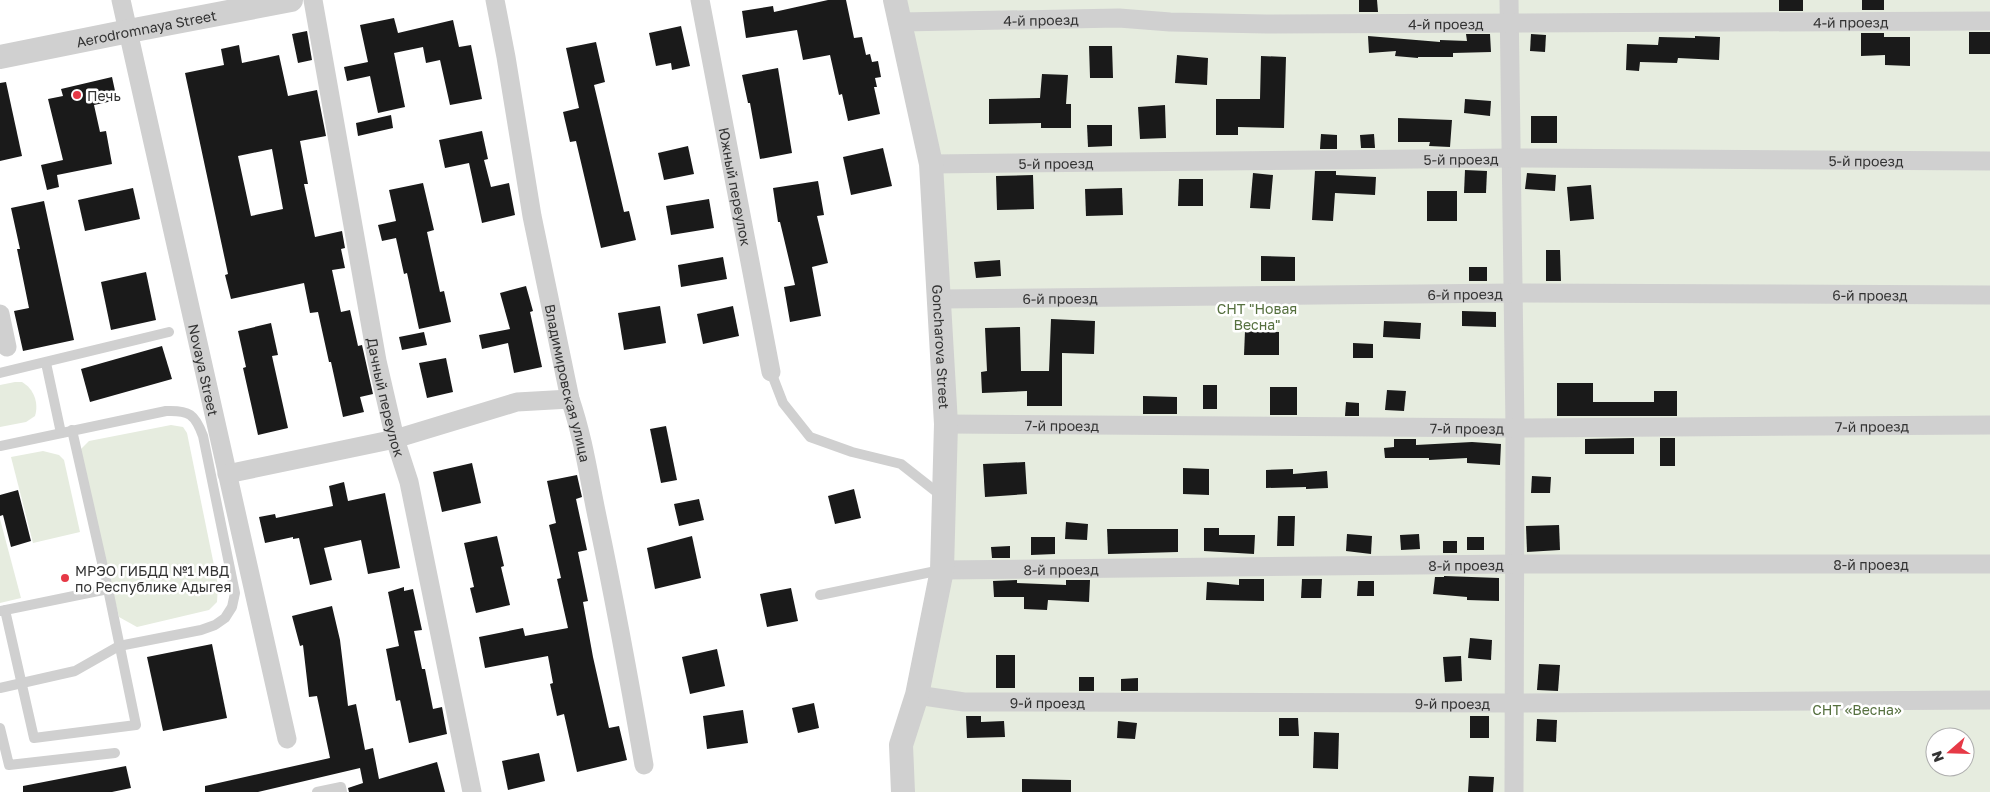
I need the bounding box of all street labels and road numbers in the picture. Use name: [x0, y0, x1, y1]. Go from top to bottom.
street label: Aerodromnaya Street: [75, 6, 218, 50]
street label: 4-й проезд: [1003, 10, 1079, 29]
street label: 4-й проезд: [1813, 13, 1889, 30]
street label: 4-й проезд: [1408, 15, 1484, 32]
street label: Южный переулок: [716, 126, 755, 247]
street label: 5-й проезд: [1423, 150, 1499, 167]
street label: 5-й проезд: [1828, 151, 1904, 169]
street label: 5-й проезд: [1018, 154, 1094, 172]
street label: Goncharova Street: [929, 284, 954, 410]
street label: 6-й проезд: [1427, 285, 1503, 302]
street label: 6-й проезд: [1832, 286, 1908, 303]
street label: 6-й проезд: [1022, 289, 1098, 307]
street label: Владимировская улица: [542, 302, 595, 464]
street label: Novaya Street: [185, 322, 223, 418]
street label: Дачный переулок: [365, 336, 409, 459]
street label: 7-й проезд: [1025, 416, 1100, 434]
street label: 7-й проезд: [1835, 417, 1910, 434]
street label: 7-й проезд: [1430, 419, 1505, 436]
street label: 8-й проезд: [1428, 556, 1504, 573]
street label: 8-й проезд: [1833, 556, 1909, 573]
street label: 8-й проезд: [1023, 560, 1099, 578]
street label: 9-й проезд: [1010, 694, 1086, 711]
street label: 9-й проезд: [1415, 694, 1491, 711]

